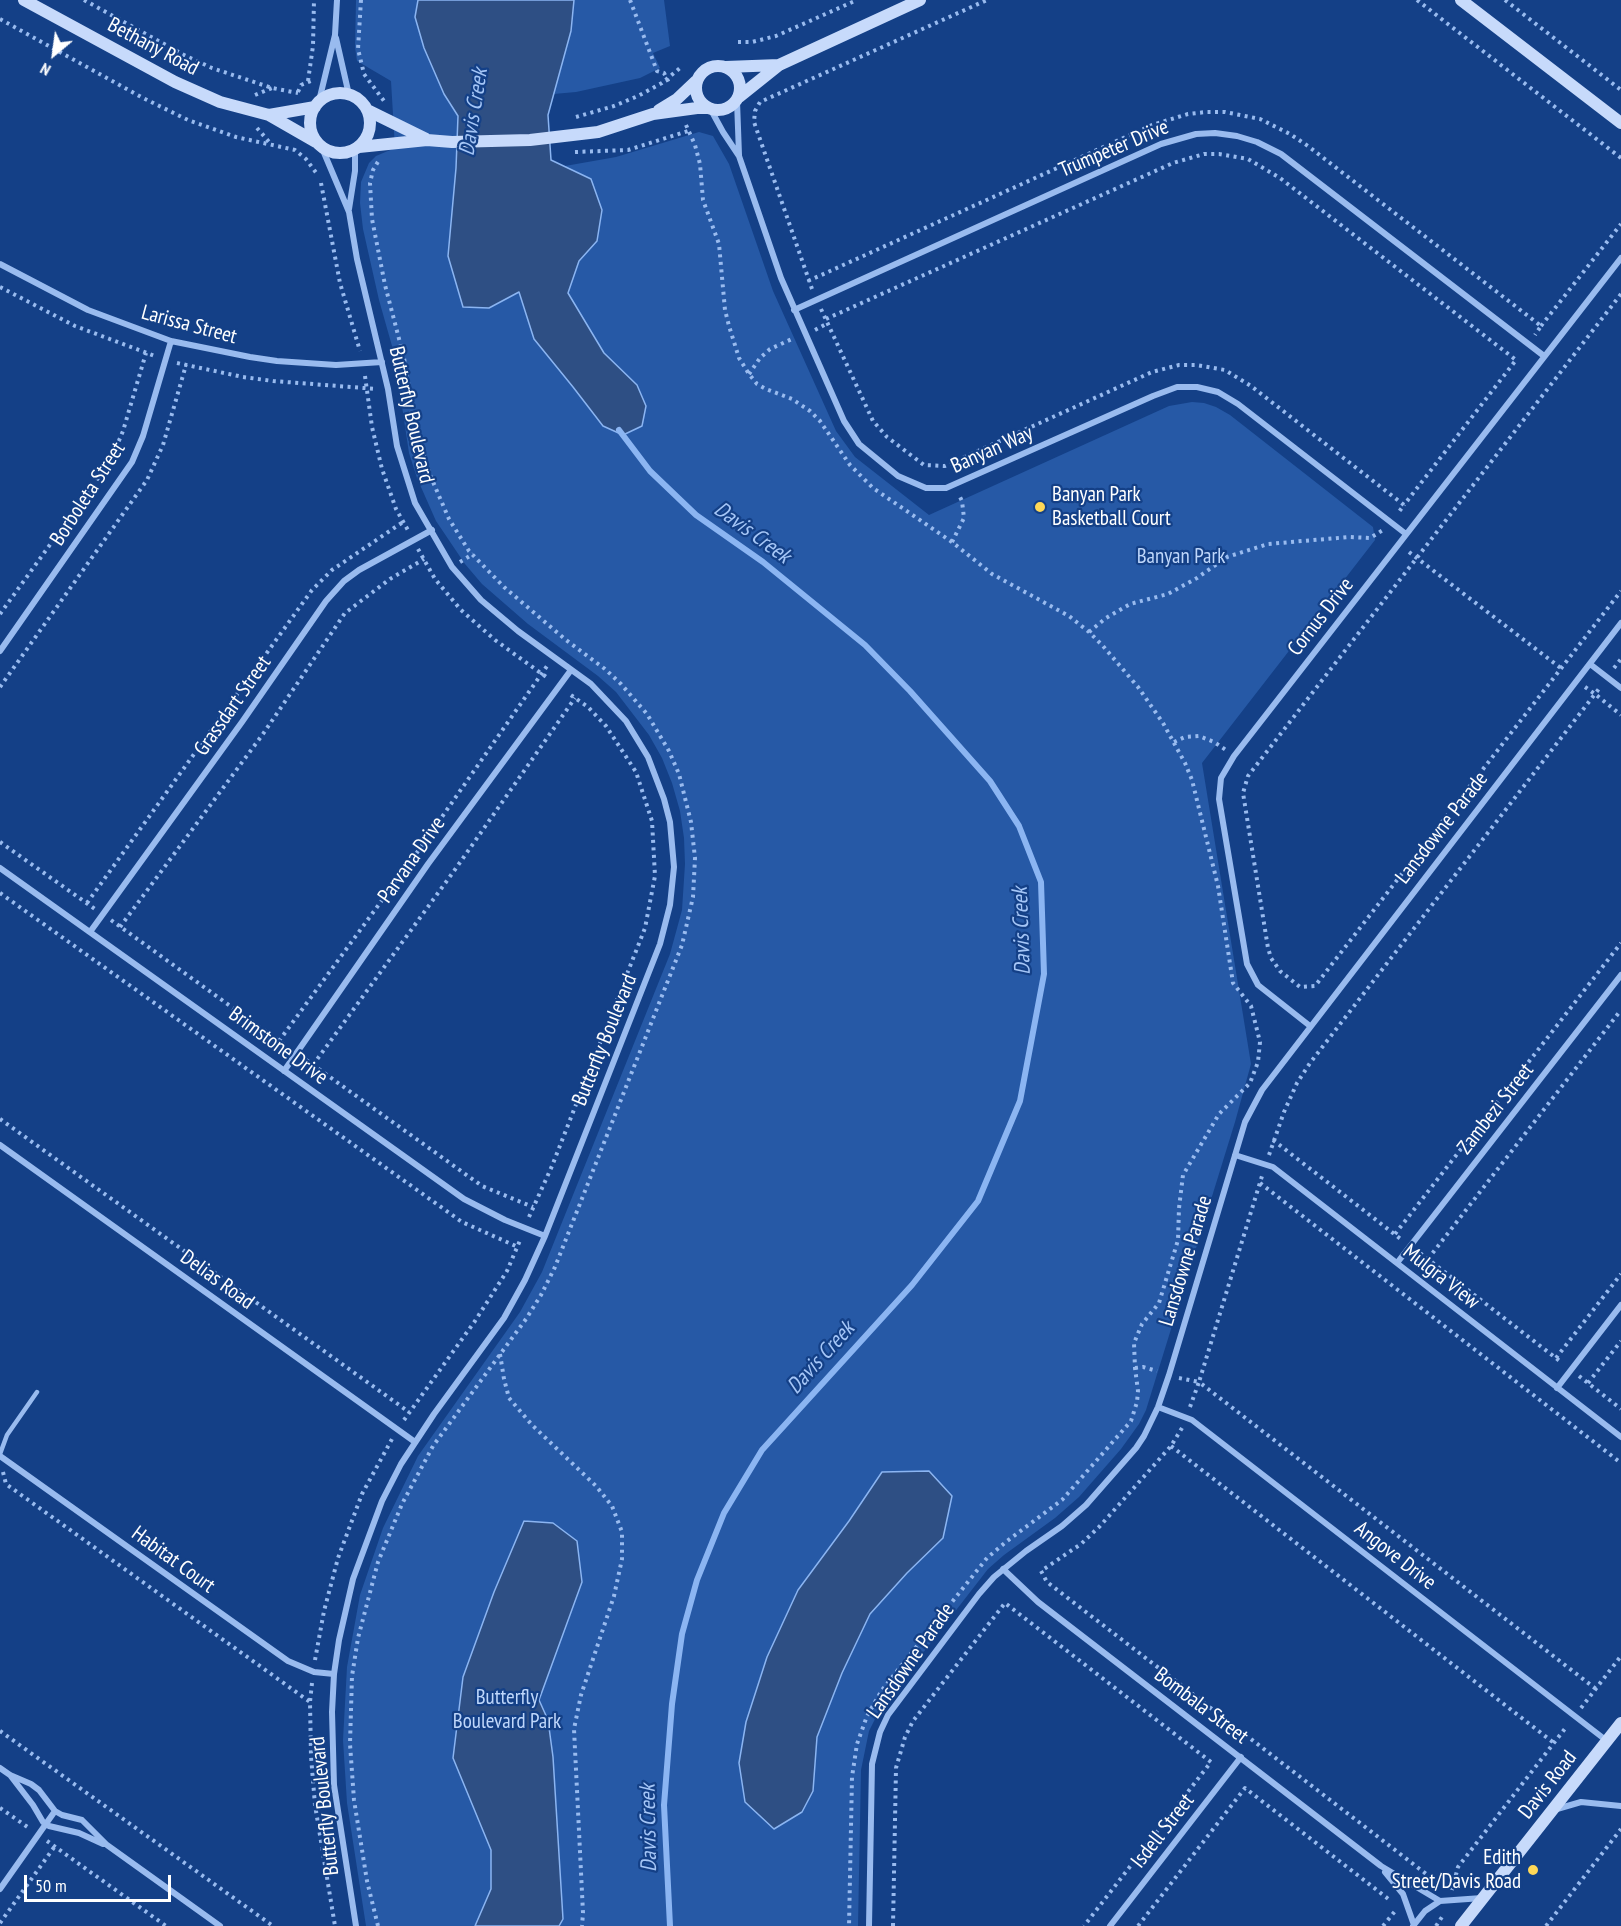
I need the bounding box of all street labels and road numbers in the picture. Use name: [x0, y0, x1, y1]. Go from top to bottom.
street label: Bethany Road: [103, 13, 203, 81]
street label: Trumpeter Drive: [1055, 115, 1173, 183]
street label: Larissa Street: [139, 300, 239, 350]
street label: Butterfly Boulevard: [383, 344, 439, 486]
street label: Banyan Way: [947, 421, 1037, 479]
street label: Borboleta Street: [45, 437, 131, 551]
street label: Cornus Drive: [1283, 573, 1359, 661]
street label: Grassdart Street: [189, 651, 277, 761]
street label: Lansdowne Parade: [1390, 767, 1494, 889]
street label: Parvana Drive: [373, 812, 451, 908]
street label: Butterfly Boulevard: [567, 971, 643, 1109]
street label: Brimstone Drive: [224, 1002, 332, 1090]
street label: Zambezi Street: [1453, 1058, 1539, 1160]
street label: Lansdowne Parade: [1154, 1193, 1218, 1329]
street label: Mulgra View: [1398, 1239, 1484, 1315]
street label: Delias Road: [175, 1245, 259, 1315]
street label: Angove Drive: [1349, 1516, 1441, 1596]
street label: Habitat Court: [126, 1521, 220, 1599]
street label: Lansdowne Parade: [862, 1598, 960, 1724]
street label: Bombala Street: [1149, 1662, 1253, 1750]
street label: Butterfly Boulevard: [305, 1735, 345, 1877]
street label: Davis Road: [1514, 1746, 1582, 1824]
street label: Isdell Street: [1126, 1789, 1200, 1873]

